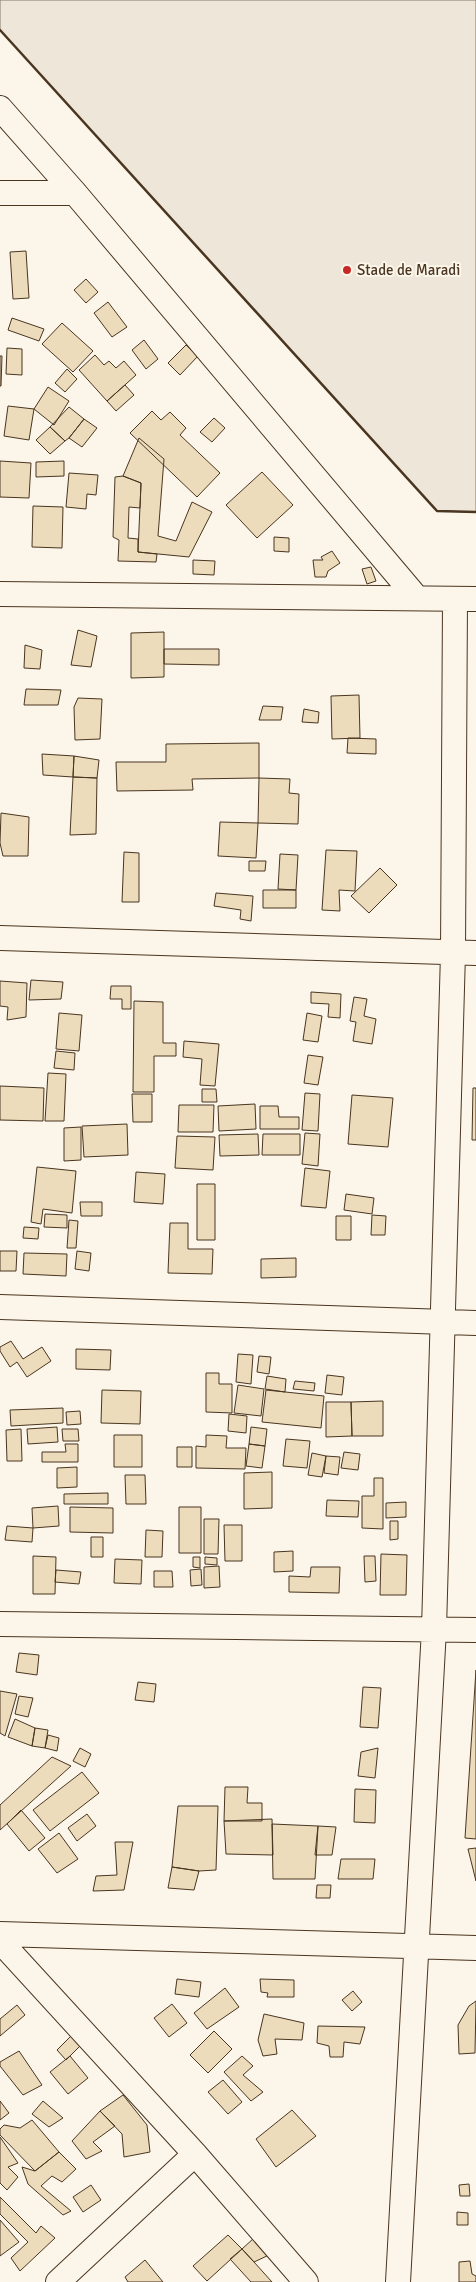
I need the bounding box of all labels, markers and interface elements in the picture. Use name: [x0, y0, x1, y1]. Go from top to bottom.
place label: Stade de Maradi: [357, 261, 460, 279]
marker: Stade de Maradi: [341, 264, 353, 276]

